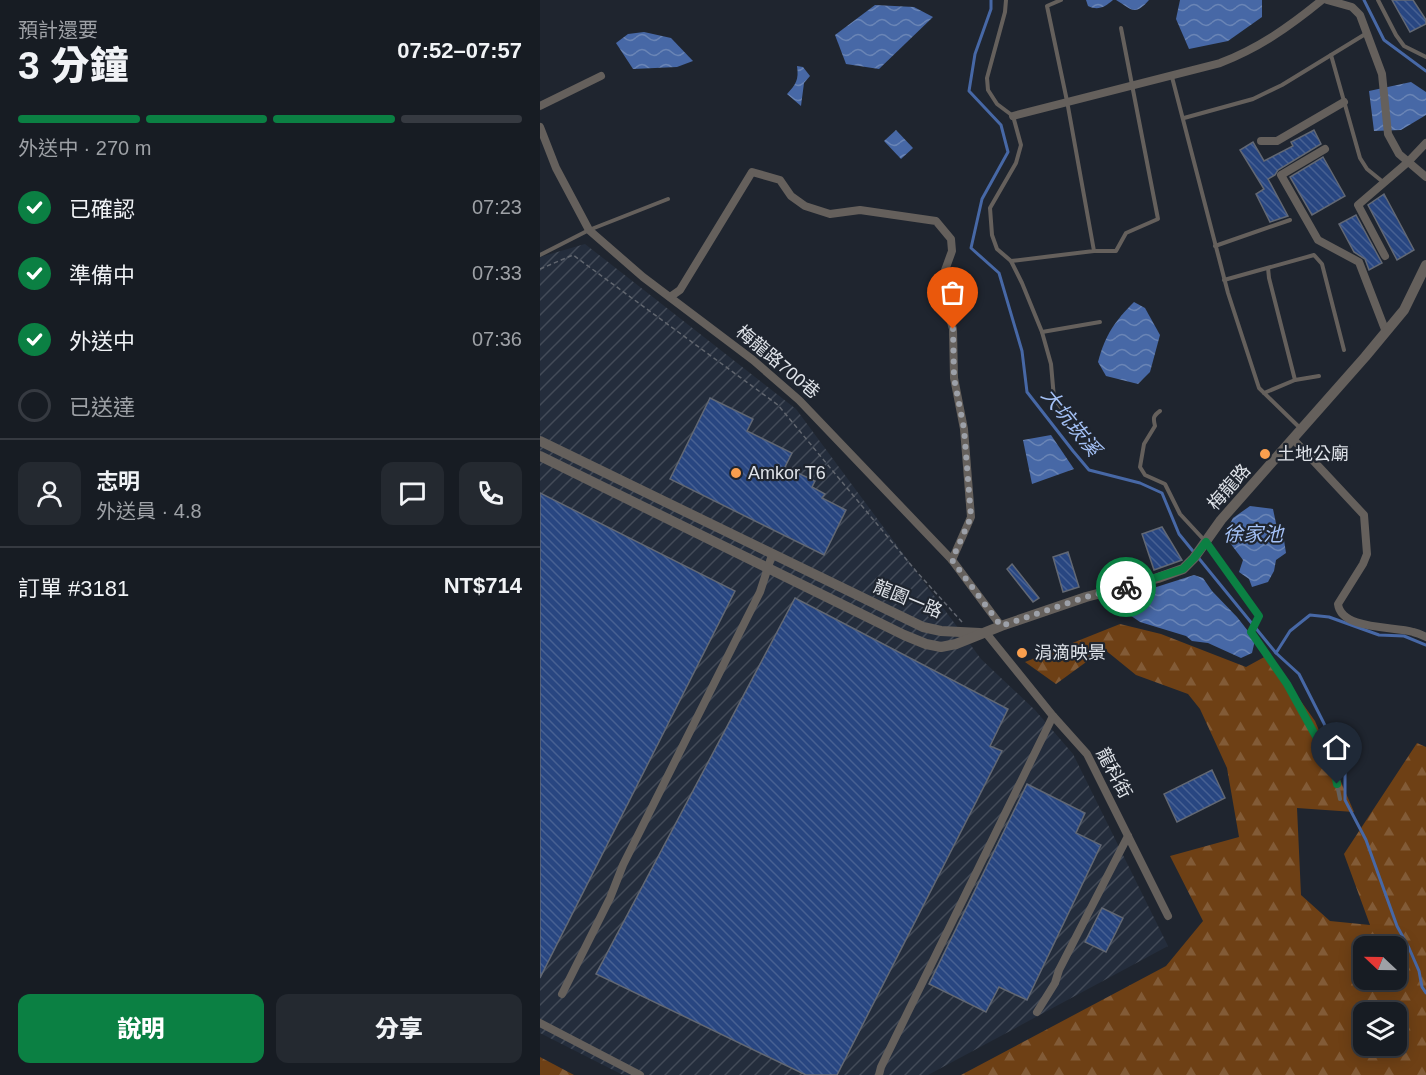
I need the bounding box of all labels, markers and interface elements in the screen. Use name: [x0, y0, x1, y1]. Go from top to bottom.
text: 預計還要: [18, 19, 98, 41]
text: 07:52–07:57: [397, 38, 522, 63]
text: 3 分鐘: [18, 44, 129, 87]
text: 外送中 · 270 m: [18, 137, 151, 159]
icon: check: [18, 191, 51, 224]
text: 07:23: [472, 196, 522, 218]
text: 已確認: [69, 197, 135, 222]
icon: check: [18, 257, 51, 290]
text: 07:33: [472, 262, 522, 284]
text: 準備中: [69, 263, 135, 288]
pin: [927, 267, 978, 329]
icon: bag: [936, 276, 969, 309]
street label: 梅龍路700巷: [732, 322, 824, 402]
icon: check: [18, 323, 51, 356]
text: 07:36: [472, 328, 522, 350]
text: 外送中: [69, 329, 135, 354]
water label: 大坑崁溪: [1037, 384, 1107, 462]
text: 已送達: [69, 395, 135, 420]
place label: 土地公廟: [1277, 444, 1349, 464]
marker: 土地公廟: [1258, 447, 1272, 461]
street label: 梅龍路: [1204, 460, 1254, 514]
button: person: [18, 462, 81, 525]
button: chat: [381, 462, 444, 525]
button: phone: [459, 462, 522, 525]
place label: Amkor T6: [748, 463, 826, 483]
marker: Amkor T6: [729, 466, 743, 480]
text: 志明: [96, 469, 140, 494]
text: 外送員 · 4.8: [96, 500, 202, 522]
water label: 徐家池: [1223, 523, 1285, 545]
courier: [1096, 557, 1156, 617]
icon: bike: [1110, 571, 1143, 604]
text: NT$714: [444, 573, 522, 598]
text: 訂單 #3181: [18, 576, 129, 601]
street label: 龍園一路: [871, 576, 945, 622]
place label: 涓滴映景: [1034, 643, 1106, 663]
marker: 涓滴映景: [1015, 646, 1029, 660]
pin: [1311, 722, 1362, 784]
icon: home: [1320, 731, 1353, 764]
street label: 龍科街: [1092, 744, 1136, 802]
north arrow: [1353, 936, 1407, 990]
map controls: [1353, 936, 1407, 1056]
button: 說明: [18, 994, 264, 1063]
button: 分享: [276, 994, 522, 1063]
button: layers: [1353, 1002, 1407, 1056]

